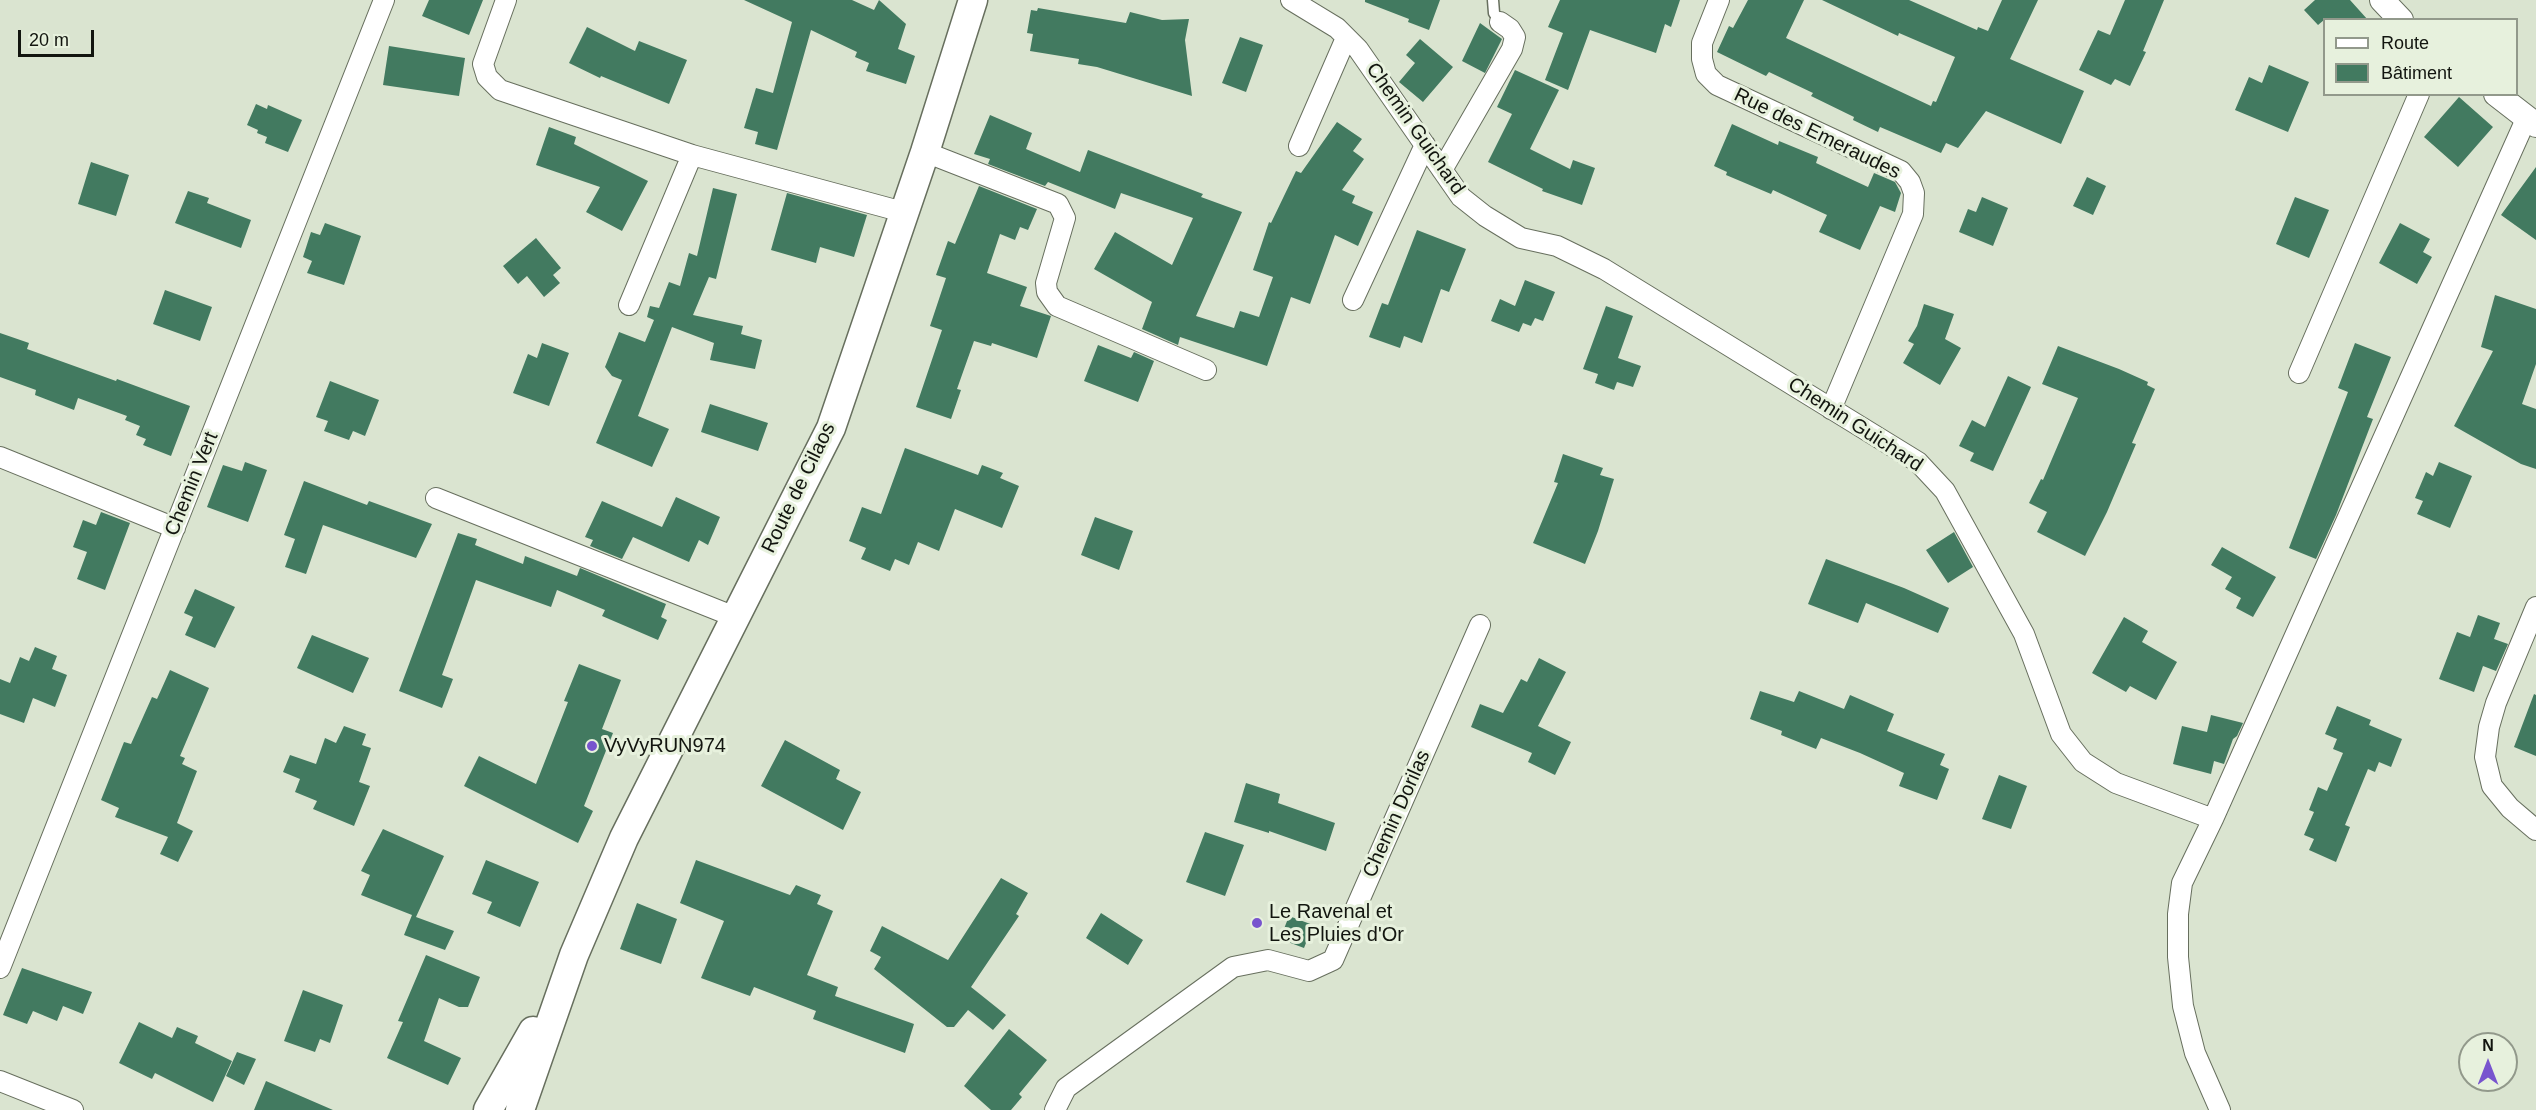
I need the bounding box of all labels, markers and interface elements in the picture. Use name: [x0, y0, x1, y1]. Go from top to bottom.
scale bar: [21, 18, 98, 56]
legend: [2323, 18, 2518, 96]
text: 20 m: [29, 30, 69, 50]
text: Route: [2381, 33, 2429, 53]
street label: Chemin Guichard: [1361, 58, 1469, 200]
text: Bâtiment: [2381, 63, 2452, 83]
street label: Rue des Emeraudes: [1730, 83, 1904, 185]
street label: Chemin Guichard: [1783, 373, 1927, 477]
street label: Route de Cilaos: [757, 419, 841, 557]
street label: Chemin Vert: [160, 428, 224, 540]
place label: VyVyRUN974: [604, 734, 726, 758]
marker: VyVyRUN974: [585, 739, 599, 753]
street label: Chemin Dorilas: [1358, 747, 1436, 881]
place label: Le Ravenal et Les Pluies d'Or: [1269, 900, 1404, 947]
marker: Le Ravenal et Les Pluies d'Or: [1250, 916, 1264, 930]
north arrow: [2458, 1032, 2518, 1092]
text: N: [2482, 1037, 2494, 1054]

